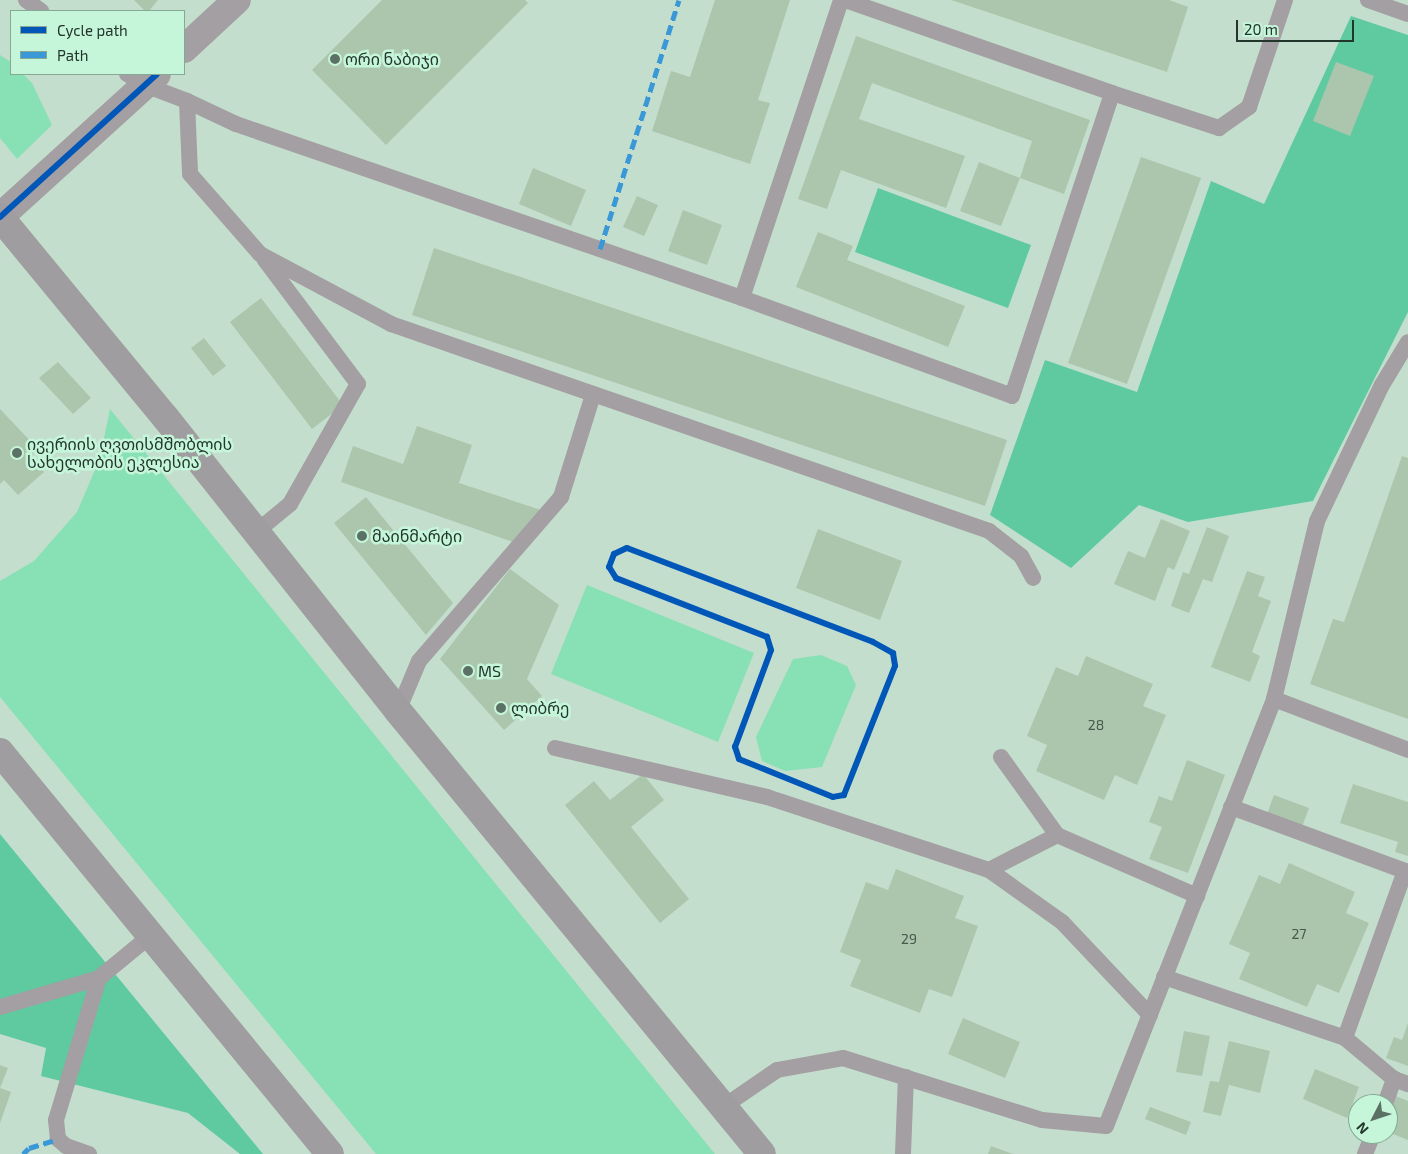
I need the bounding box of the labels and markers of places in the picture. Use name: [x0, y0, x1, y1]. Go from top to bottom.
place label: ორი ნაბიჯი: [345, 49, 439, 69]
marker: ორი ნაბიჯი: [329, 53, 341, 65]
place label: ივერიის ღვთისმშობლის სახელობის ეკლესია: [27, 434, 232, 472]
marker: ივერიის ღვთისმშობლის სახელობის ეკლესია: [11, 447, 23, 459]
place label: მაინმარტი: [372, 526, 462, 546]
marker: მაინმარტი: [356, 530, 368, 542]
place label: MS: [478, 661, 501, 681]
marker: MS: [462, 665, 474, 677]
place label: ლიბრე: [511, 698, 569, 718]
marker: ლიბრე: [495, 702, 507, 714]

